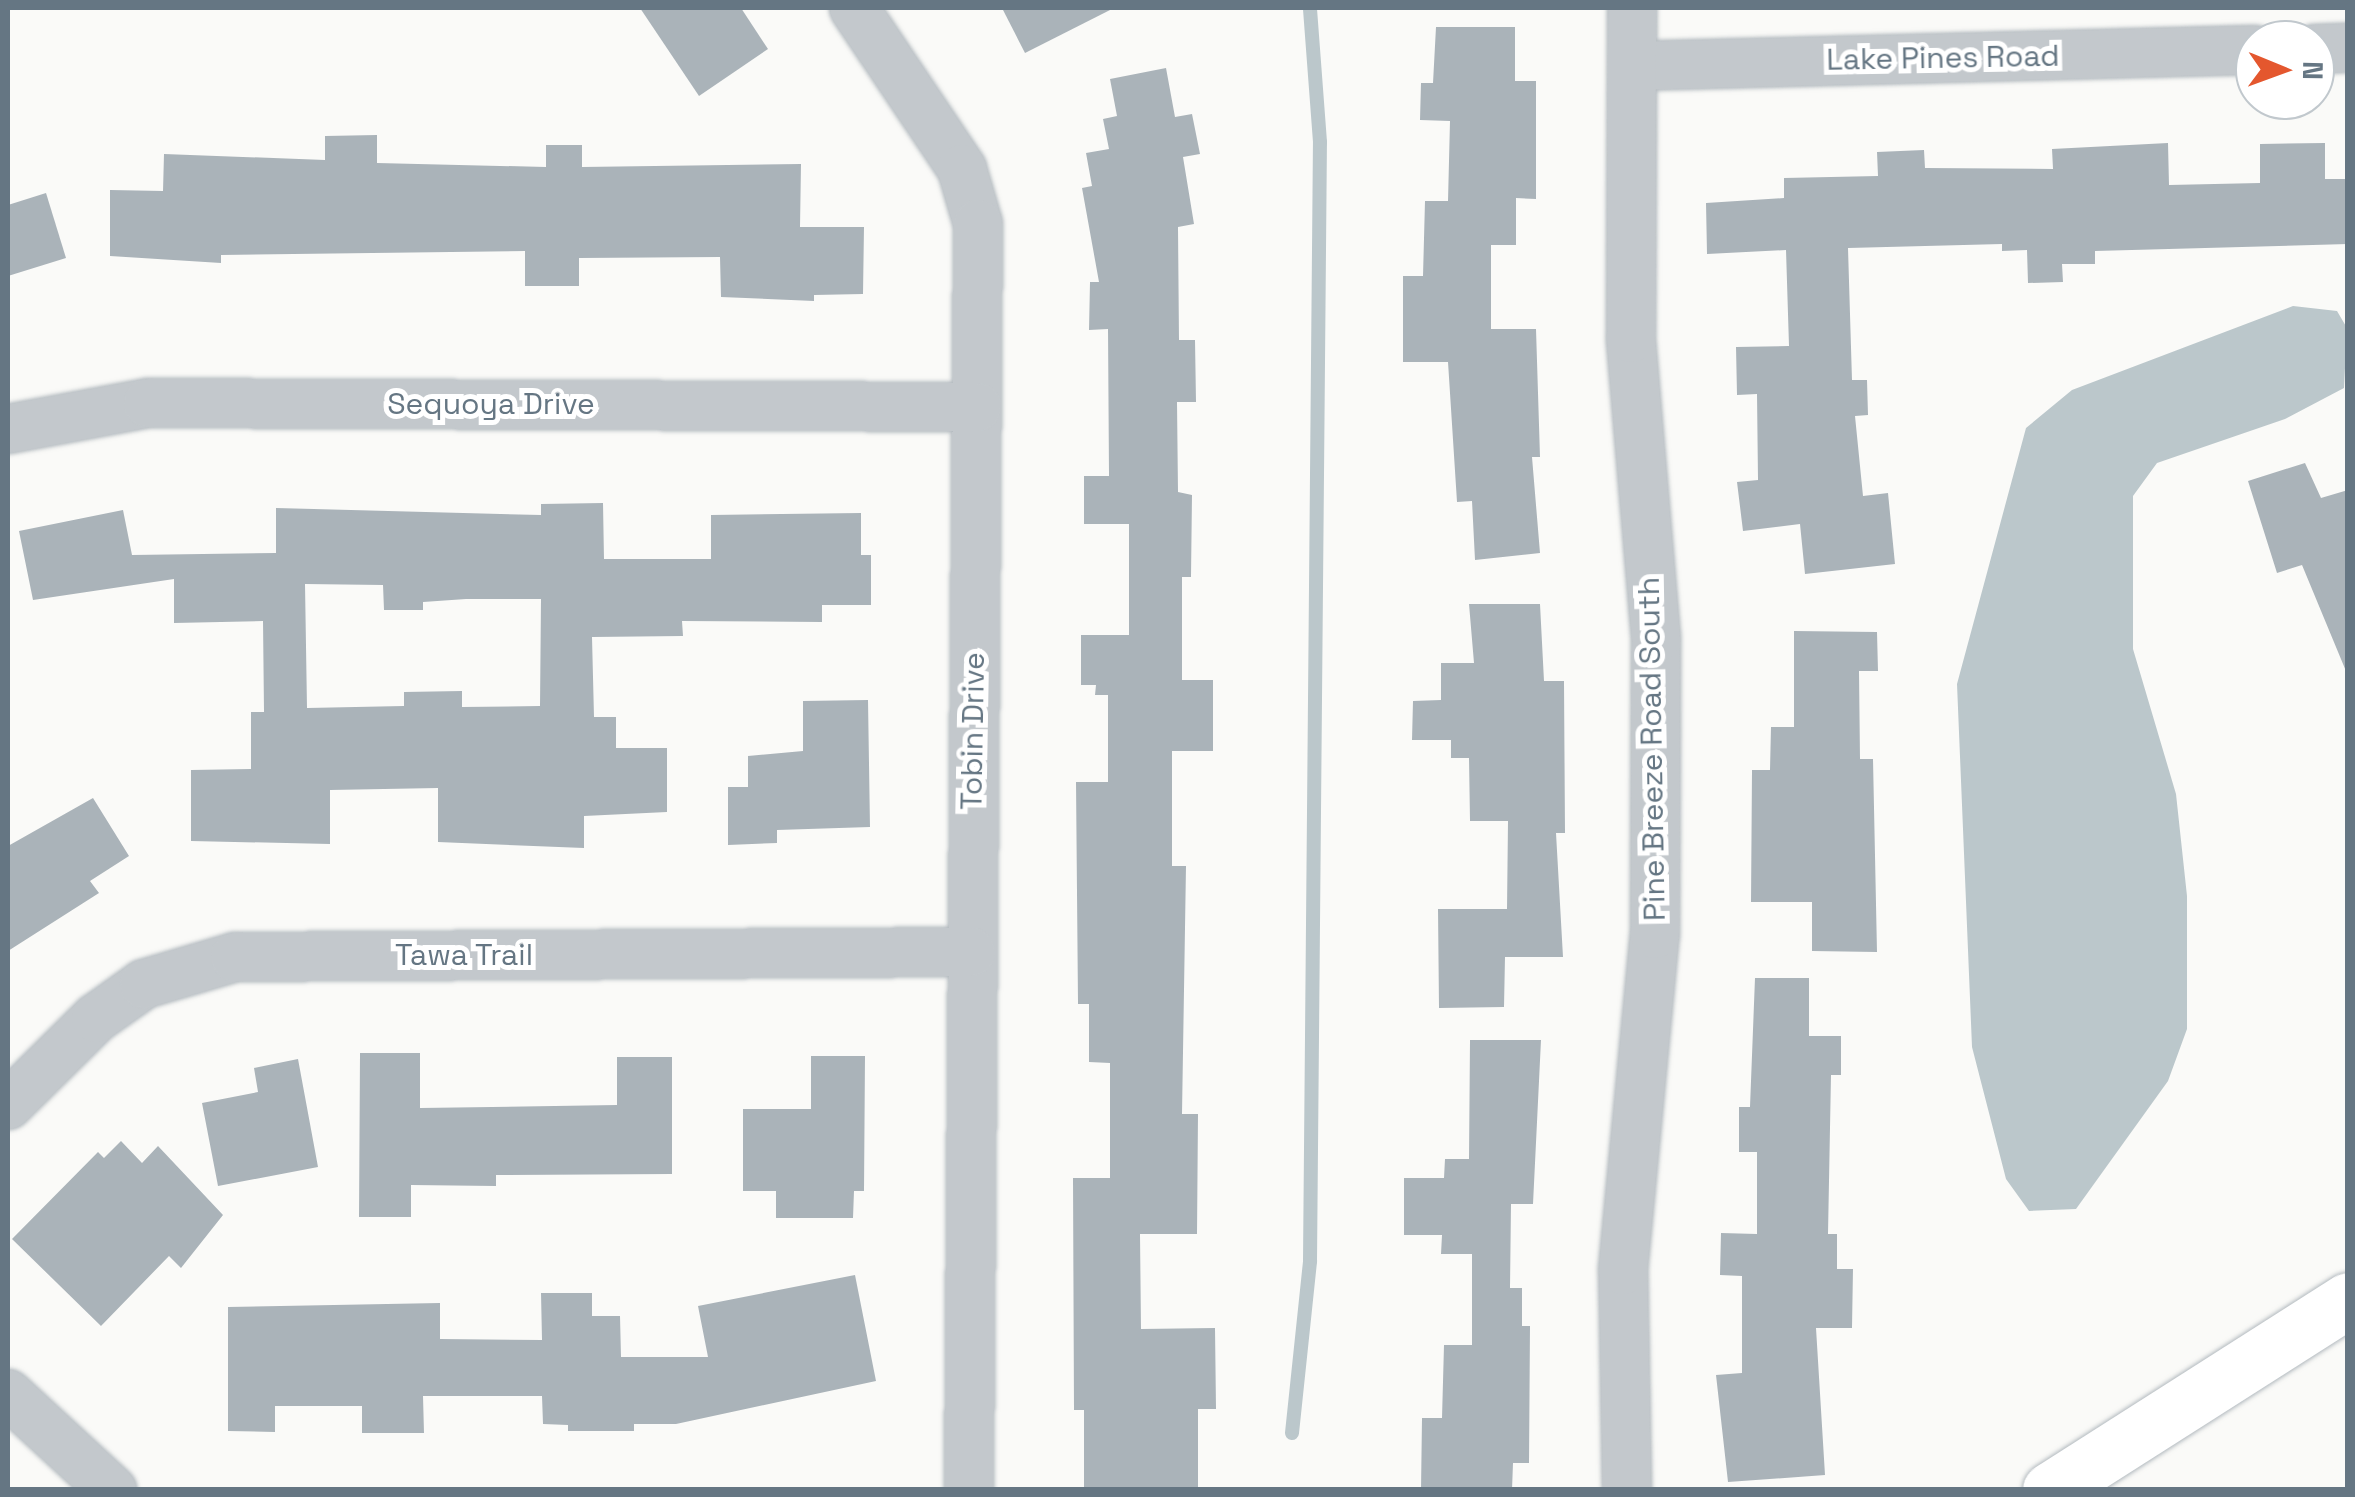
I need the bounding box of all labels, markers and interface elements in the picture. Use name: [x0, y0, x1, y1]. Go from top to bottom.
north arrow: [2235, 20, 2335, 120]
street label: Lake Pines Road: [1826, 38, 2060, 78]
text: N: [2295, 61, 2331, 80]
street label: Sequoya Drive: [387, 386, 595, 422]
street label: Pine Breeze Road South: [1631, 577, 1673, 921]
street label: Tobin Drive: [954, 652, 992, 810]
street label: Tawa Trail: [395, 937, 533, 973]

